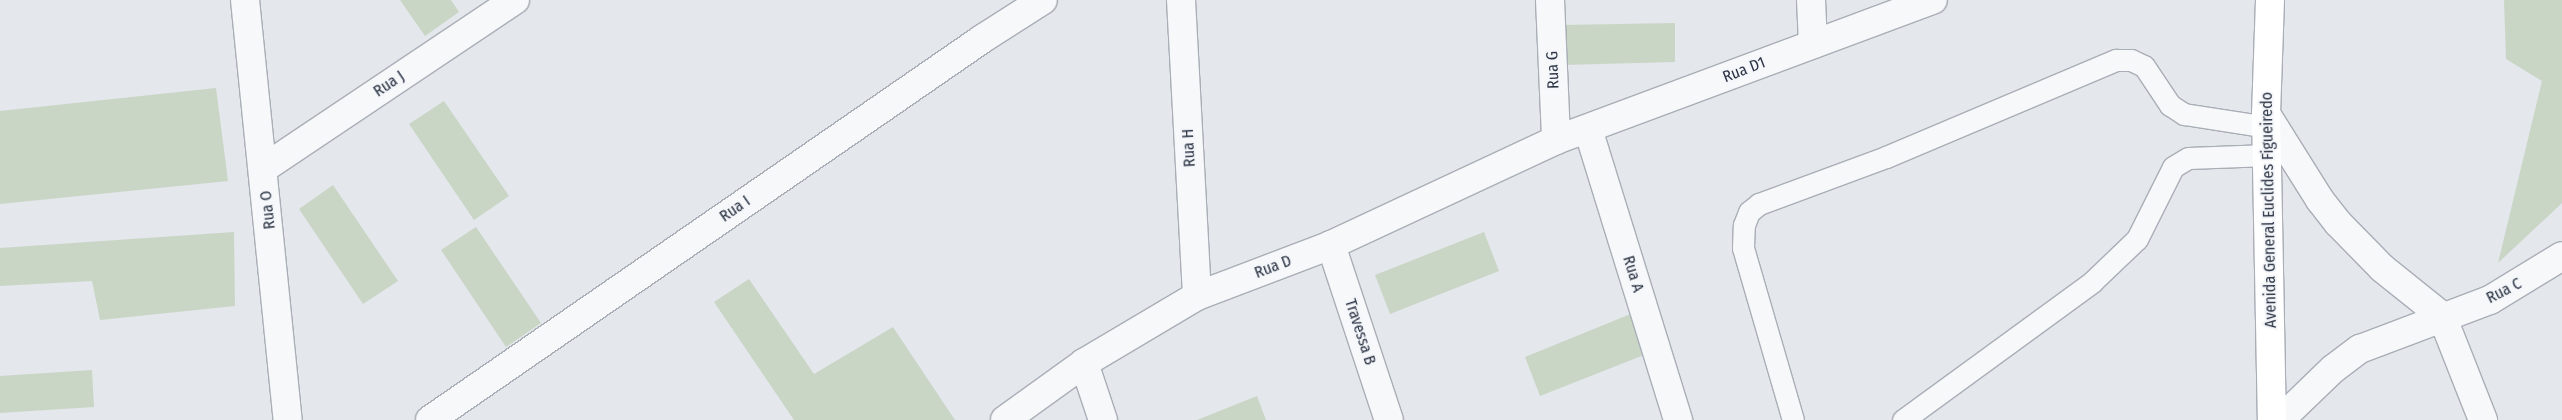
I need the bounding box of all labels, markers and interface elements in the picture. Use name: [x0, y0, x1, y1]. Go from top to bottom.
street label: Rua G: [1543, 51, 1563, 89]
street label: Rua D1: [1720, 53, 1768, 87]
street label: Rua J: [370, 67, 408, 101]
street label: Avenida General Euclides Figueiredo: [2257, 92, 2281, 328]
street label: Rua H: [1178, 128, 1200, 168]
street label: Rua O: [256, 190, 280, 230]
street label: Rua I: [716, 192, 754, 226]
street label: Rua D: [1252, 251, 1294, 283]
street label: Rua A: [1618, 253, 1648, 295]
street label: Rua C: [2483, 274, 2525, 308]
street label: Travessa B: [1340, 297, 1380, 367]

